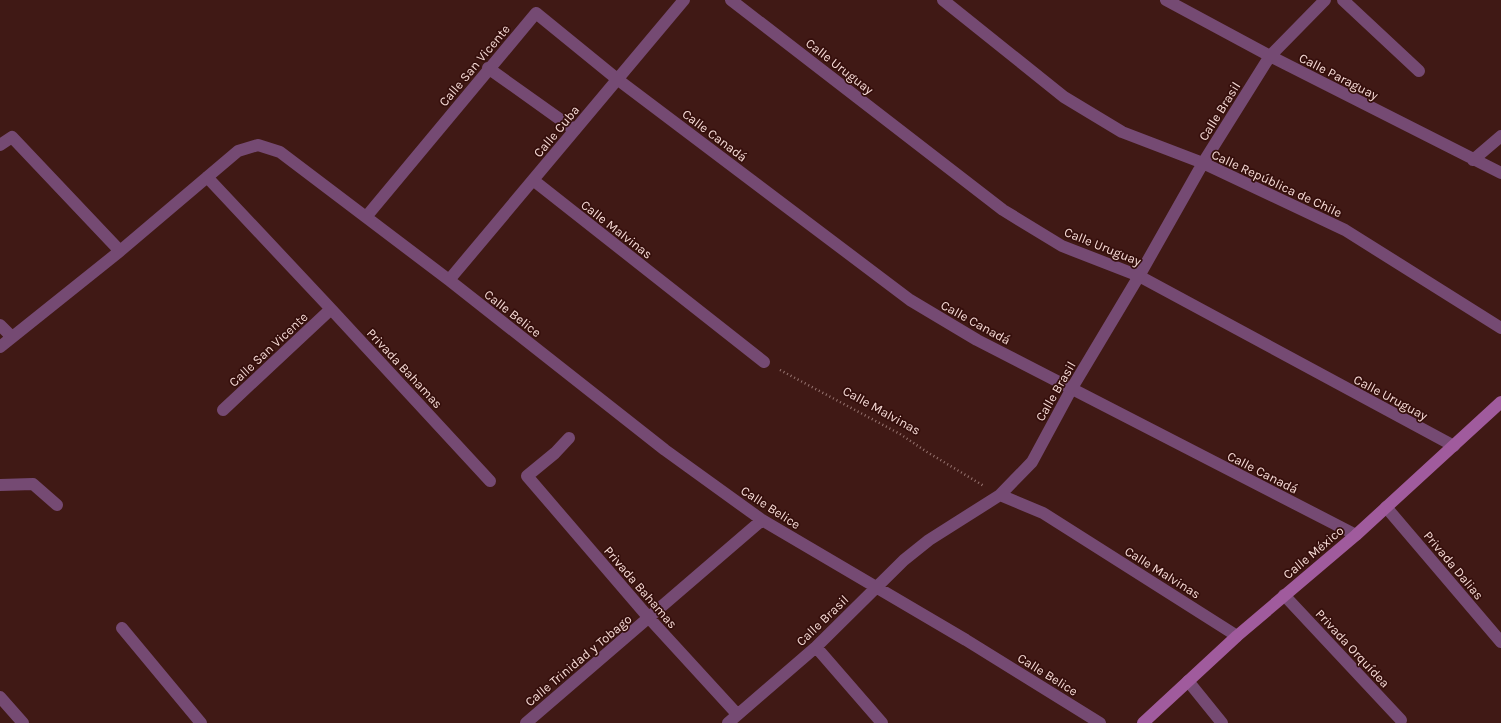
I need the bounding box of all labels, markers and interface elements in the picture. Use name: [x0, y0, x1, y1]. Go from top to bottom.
street label: Calle San Vicente: [436, 21, 513, 109]
street label: Calle Uruguay: [803, 35, 876, 97]
street label: Calle Paraguay: [1297, 50, 1381, 103]
street label: Calle Brasil: [1195, 79, 1243, 143]
street label: Calle Cuba: [530, 102, 582, 160]
street label: Calle Canadá: [679, 106, 750, 165]
street label: Calle República de Chile: [1209, 147, 1345, 220]
street label: Calle Malvinas: [578, 197, 655, 262]
street label: Calle Uruguay: [1062, 224, 1143, 269]
street label: Calle Belice: [481, 287, 544, 340]
street label: Calle Canadá: [938, 297, 1013, 348]
street label: Calle San Vicente: [226, 309, 311, 390]
street label: Privada Bahamas: [364, 325, 446, 412]
street label: Calle Brasil: [1032, 359, 1079, 424]
street label: Calle Uruguay: [1351, 372, 1430, 423]
street label: Calle Malvinas: [840, 383, 923, 438]
street label: Calle Canadá: [1225, 448, 1301, 497]
street label: Calle Belice: [738, 483, 804, 532]
street label: Calle México: [1280, 523, 1347, 582]
street label: Privada Dalias: [1421, 528, 1487, 603]
street label: Privada Bahamas: [601, 543, 680, 632]
street label: Calle Malvinas: [1122, 543, 1203, 602]
street label: Calle Brasil: [793, 592, 851, 649]
street label: Privada Orquídea: [1312, 606, 1393, 691]
street label: Calle Trinidad y Tobago: [522, 611, 635, 709]
street label: Calle Belice: [1015, 650, 1081, 699]

